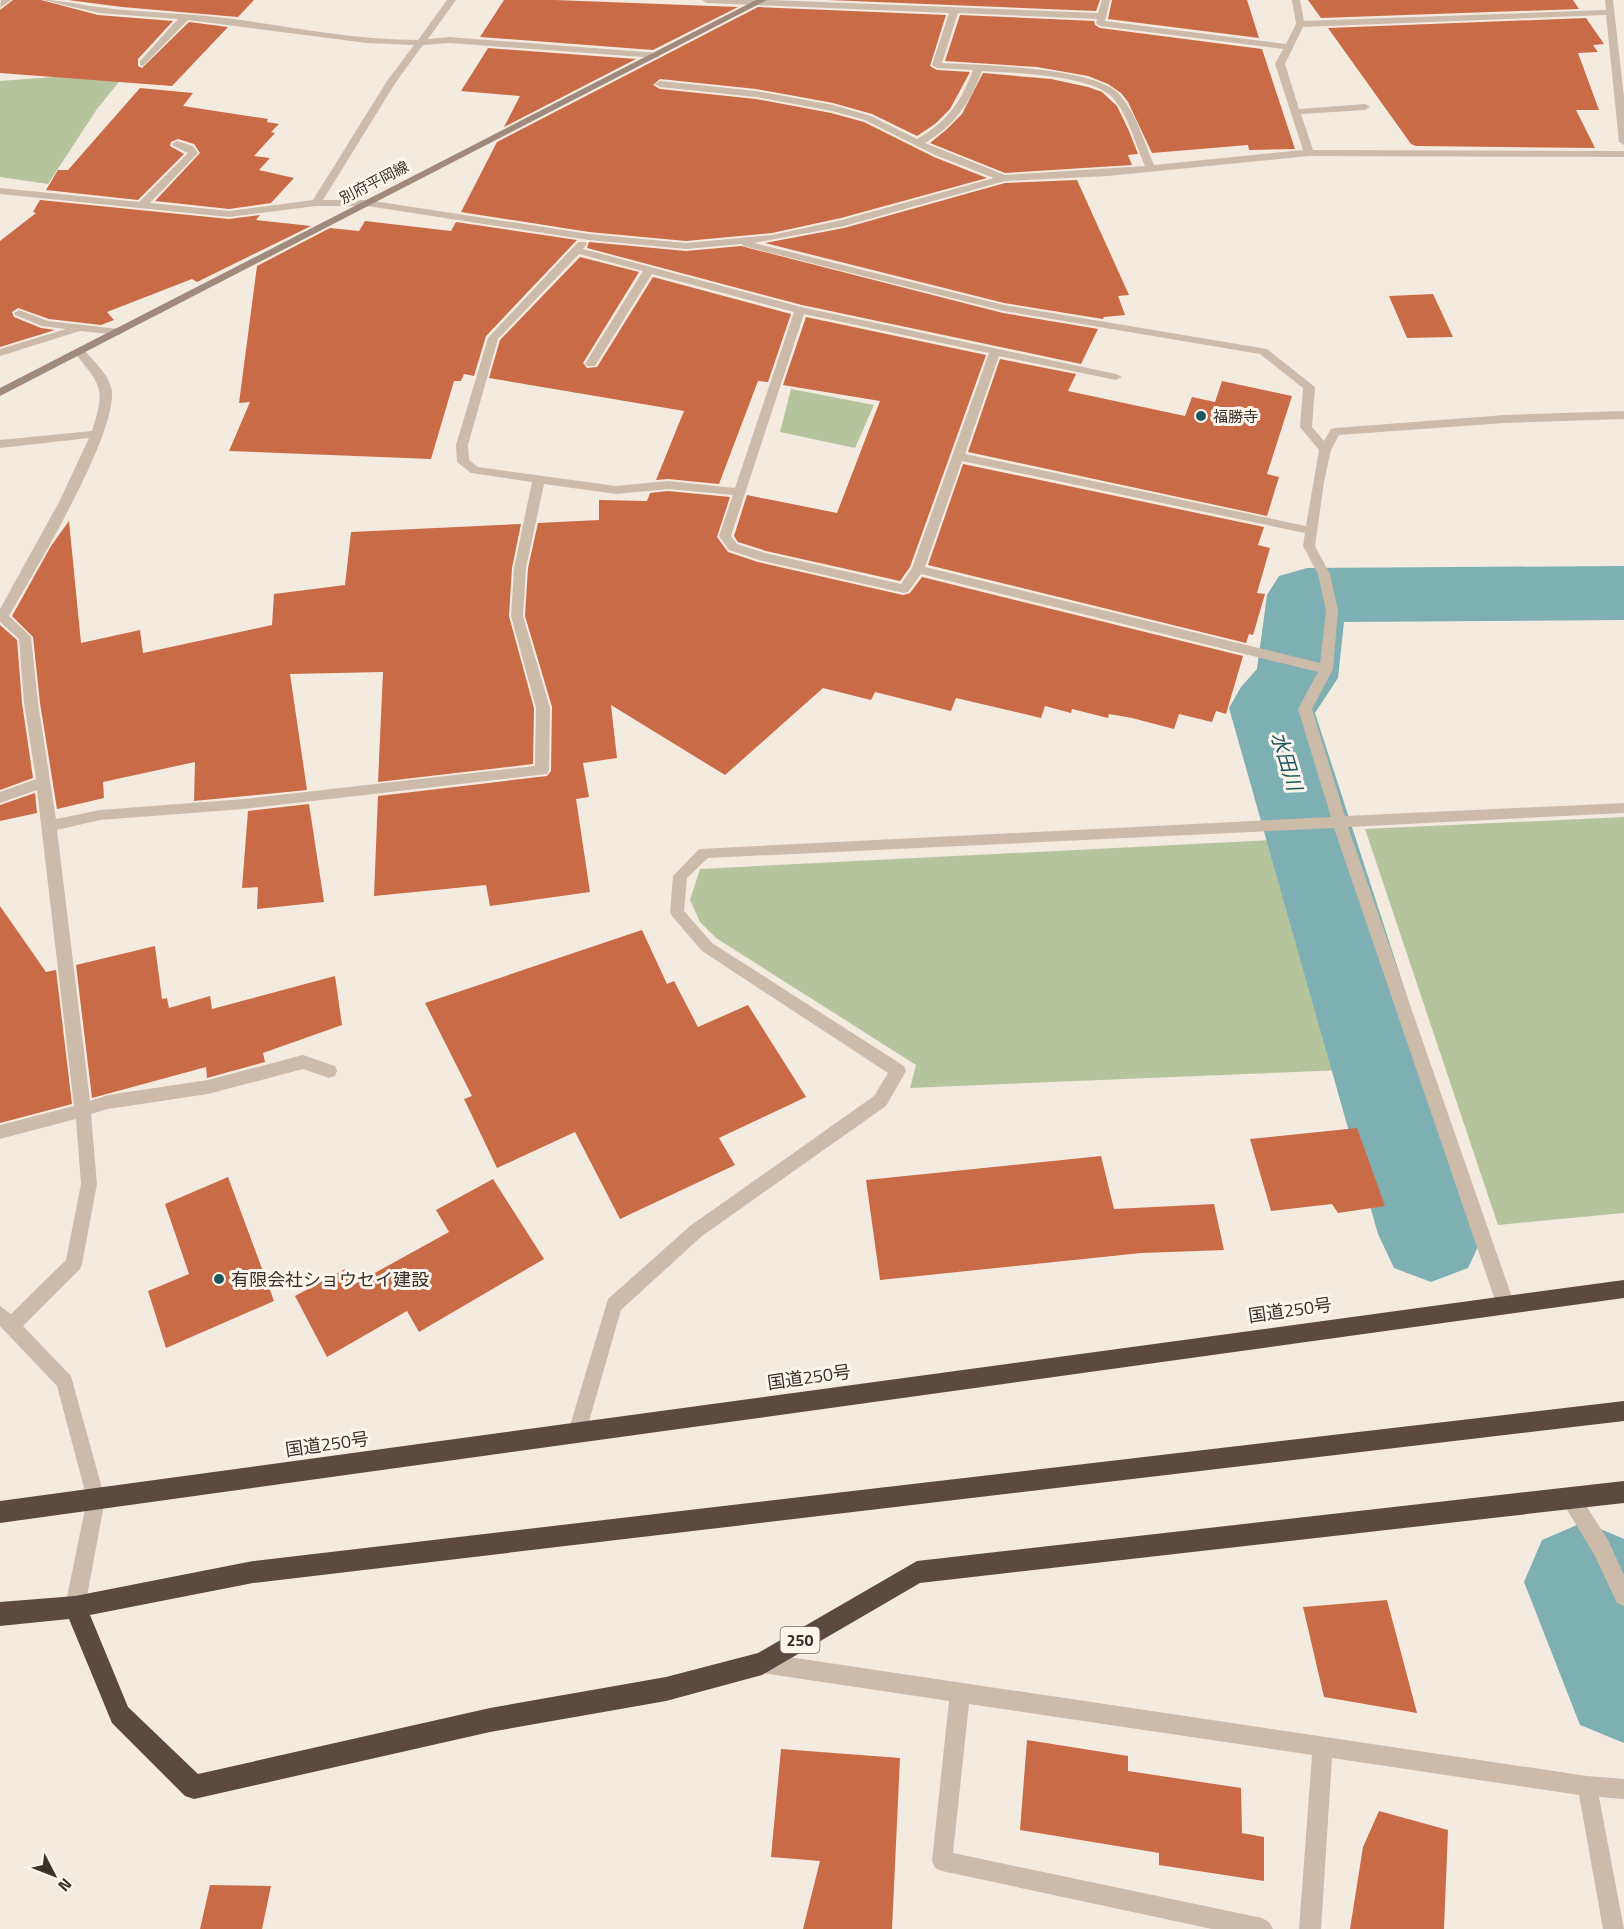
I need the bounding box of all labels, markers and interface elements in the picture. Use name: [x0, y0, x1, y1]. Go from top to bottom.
street label: 別府平岡線: [335, 155, 413, 209]
place label: 福勝寺: [1213, 405, 1258, 428]
marker: 福勝寺: [1194, 409, 1208, 423]
water label: 水田川: [1263, 728, 1311, 796]
place label: 有限会社ショウセイ建設: [231, 1266, 429, 1293]
marker: 有限会社ショウセイ建設: [212, 1272, 226, 1286]
street label: 国道250号: [1246, 1291, 1334, 1329]
street label: 国道250号: [765, 1358, 853, 1396]
street label: 国道250号: [283, 1425, 371, 1463]
road number: 250: [780, 1627, 820, 1653]
north arrow: [24, 1845, 84, 1905]
text: N: [53, 1873, 78, 1897]

